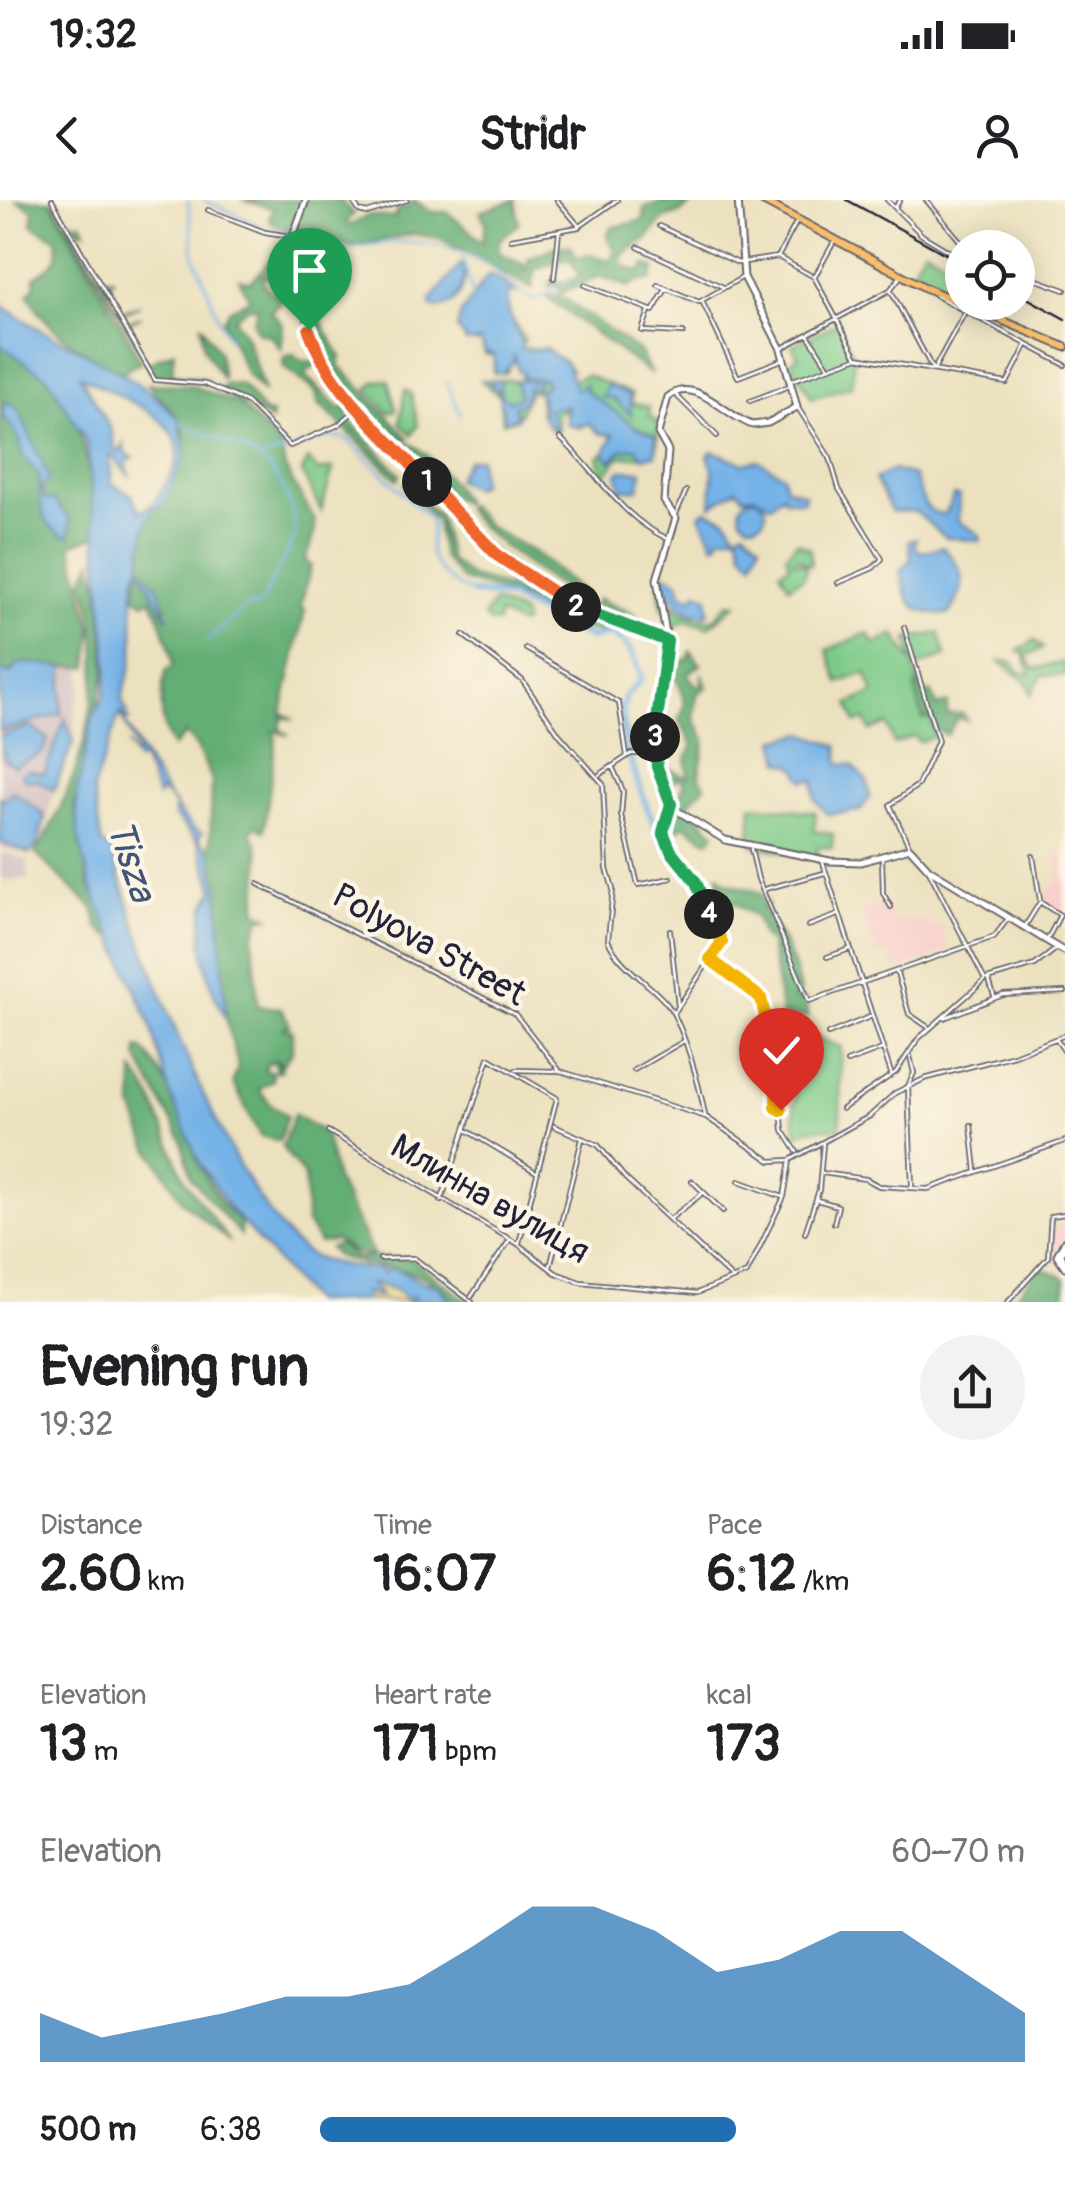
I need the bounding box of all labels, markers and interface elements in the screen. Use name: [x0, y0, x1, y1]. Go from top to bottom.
text: 19:32: [50, 11, 137, 59]
text: Stridr: [479, 107, 586, 163]
icon: back: [40, 108, 95, 163]
icon: person: [970, 108, 1025, 163]
pin: [267, 228, 352, 331]
map controls: [945, 230, 1035, 320]
button: locate: [945, 230, 1035, 320]
icon: arrive: [282, 243, 337, 298]
pin: 1: [402, 457, 452, 507]
text: 1: [422, 464, 432, 499]
pin: 2: [551, 582, 601, 632]
text: 2: [568, 589, 584, 624]
pin: 3: [630, 712, 680, 762]
text: 3: [647, 719, 663, 754]
water label: Tisza: [95, 814, 167, 910]
street label: Polyova Street: [324, 874, 534, 1017]
pin: 4: [684, 889, 734, 939]
text: 4: [701, 896, 717, 931]
pin: [739, 1008, 824, 1111]
icon: check: [754, 1023, 809, 1078]
street label: Млинна вулиця: [383, 1124, 597, 1274]
text: Evening run: [40, 1333, 309, 1402]
button: share: [920, 1335, 1025, 1440]
text: 19:32: [40, 1405, 113, 1445]
text: Distance: [40, 1508, 142, 1543]
text: Time: [373, 1508, 432, 1543]
text: Pace: [707, 1508, 762, 1543]
text: 2.60: [40, 1543, 142, 1606]
text: 16:07: [373, 1543, 496, 1606]
text: 6:12: [707, 1543, 797, 1606]
text: km: [142, 1564, 185, 1599]
text: /km: [797, 1564, 849, 1599]
text: Elevation: [40, 1678, 147, 1713]
text: Heart rate: [373, 1678, 491, 1713]
text: kcal: [707, 1678, 752, 1713]
text: 13: [40, 1713, 87, 1776]
text: 171: [373, 1713, 439, 1776]
text: 173: [707, 1713, 781, 1776]
text: m: [87, 1734, 118, 1769]
text: bpm: [439, 1734, 497, 1769]
text: Elevation: [40, 1832, 162, 1872]
text: 60–70 m: [892, 1832, 1025, 1872]
text: 500 m: [40, 2110, 136, 2150]
text: 6:38: [200, 2110, 261, 2150]

